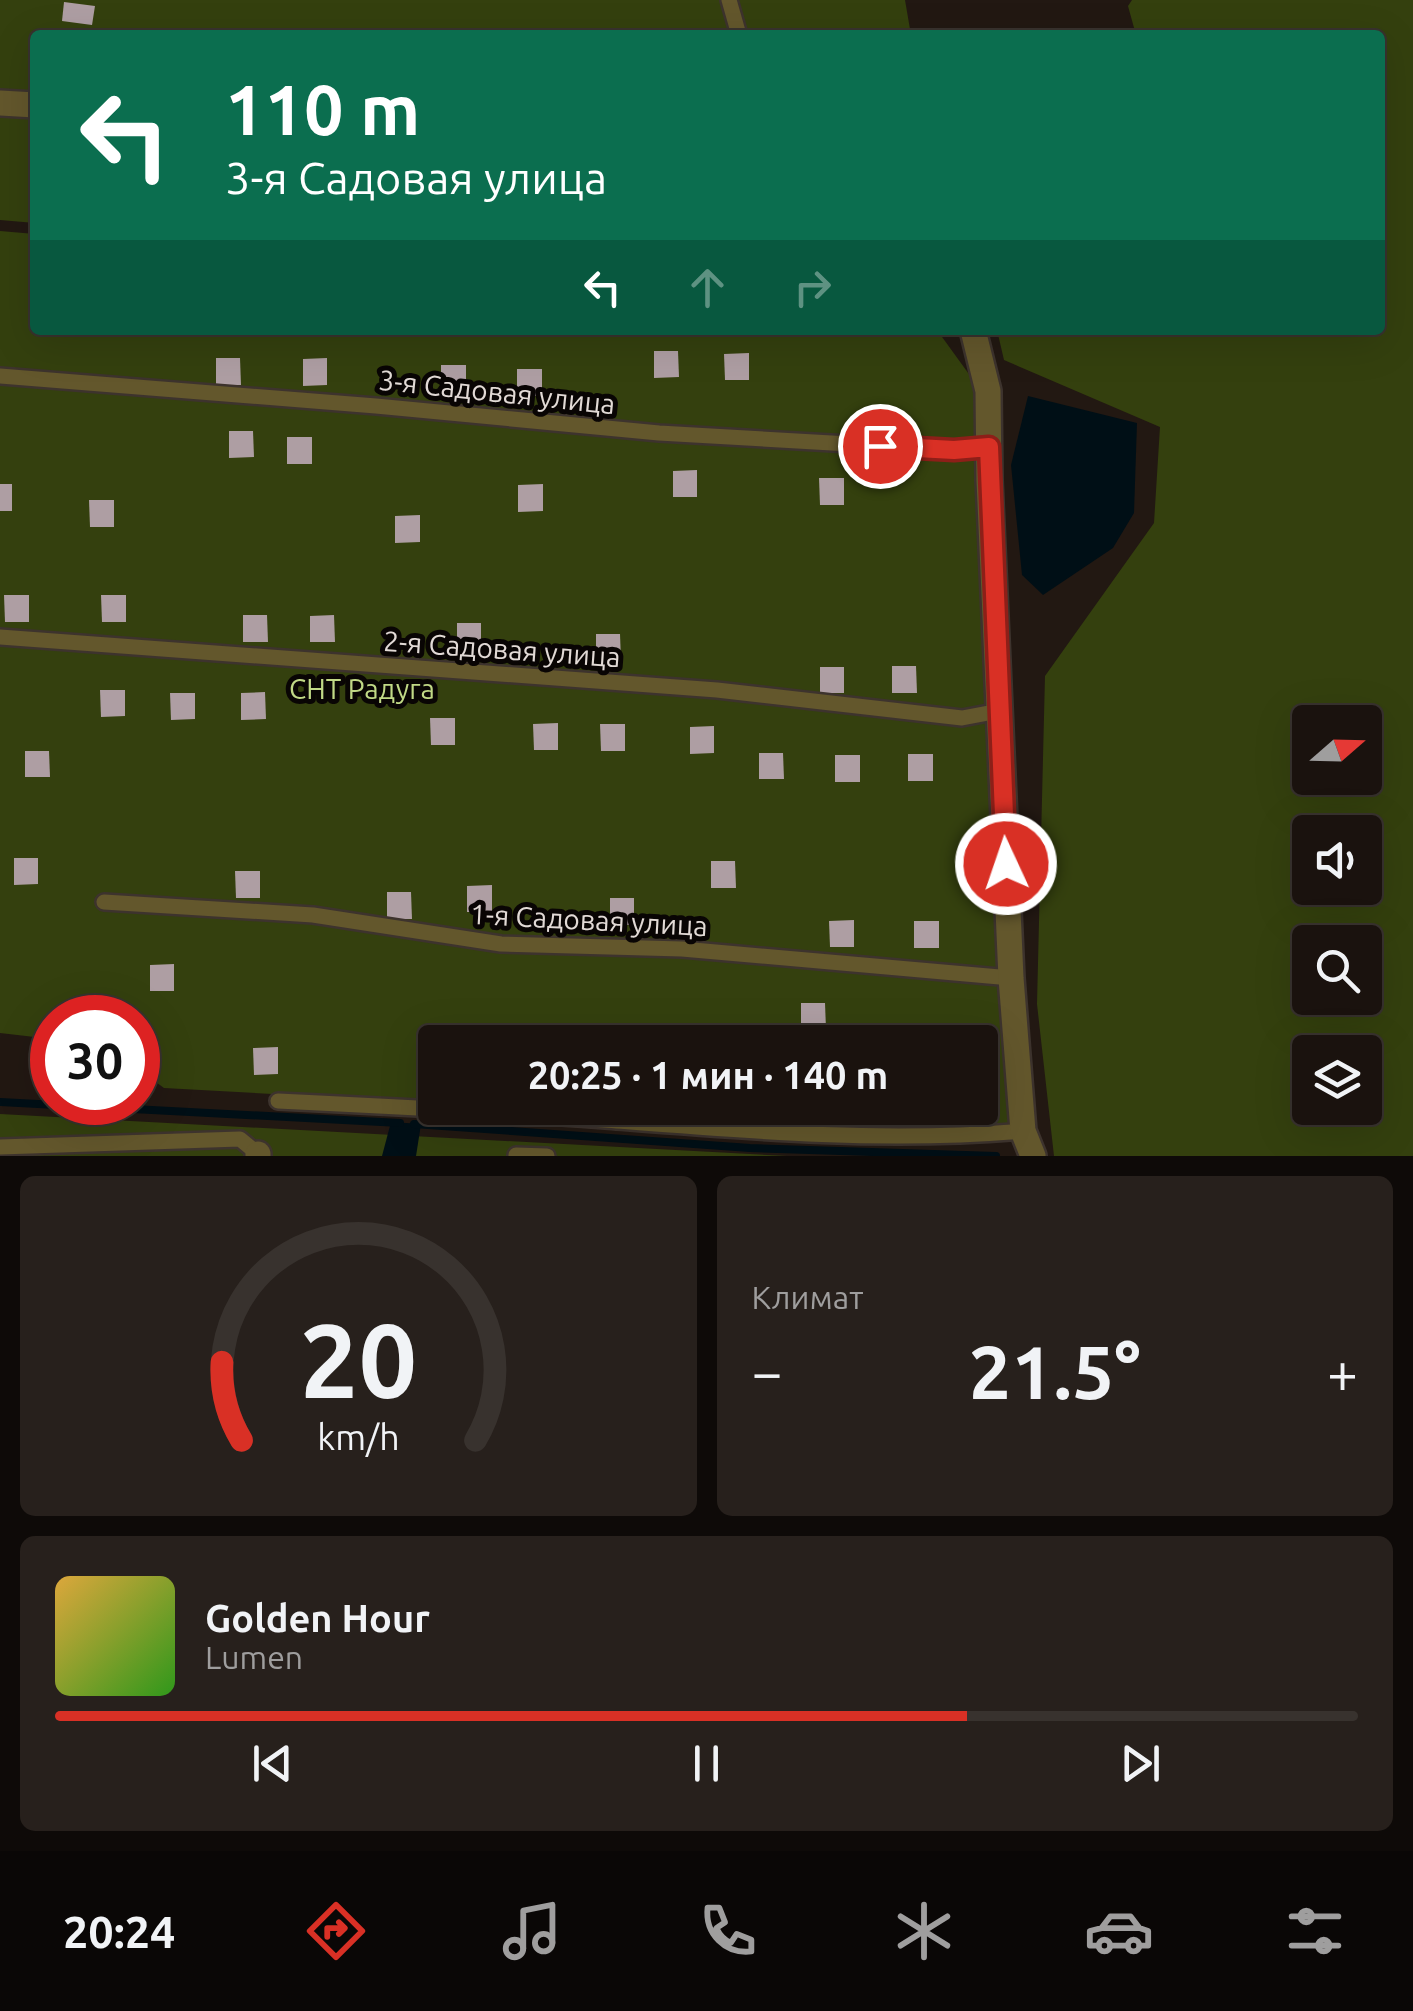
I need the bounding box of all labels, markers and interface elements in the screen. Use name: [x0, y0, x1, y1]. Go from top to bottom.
icon: left: [60, 70, 190, 200]
text: 110 m: [225, 70, 420, 148]
text: 3-я Садовая улица: [225, 152, 607, 203]
icon: left: [575, 260, 630, 315]
icon: ahead: [680, 260, 735, 315]
icon: right: [785, 260, 840, 315]
street label: 3-я Садовая улица: [377, 364, 617, 419]
pin: [838, 404, 923, 489]
icon: arrive: [853, 419, 908, 474]
street label: 2-я Садовая улица: [382, 625, 622, 672]
park label: СНТ Радуга: [289, 673, 435, 704]
north arrow: [1292, 705, 1382, 795]
map controls: [1292, 705, 1382, 1125]
position arrow: [954, 812, 1058, 916]
button: sound: [1292, 815, 1382, 905]
street label: 1-я Садовая улица: [470, 898, 709, 941]
button: search: [1292, 925, 1382, 1015]
speed limit sign: 30: [30, 995, 160, 1125]
button: layers: [1292, 1035, 1382, 1125]
text: 20:25 · 1 мин · 140 m: [528, 1054, 888, 1096]
text: Климат: [752, 1279, 863, 1315]
text: 20: [300, 1301, 417, 1418]
text: 21.5°: [969, 1329, 1141, 1413]
text: −: [752, 1341, 783, 1402]
text: +: [1327, 1341, 1358, 1402]
text: km/h: [317, 1417, 400, 1457]
text: Golden Hour: [205, 1597, 430, 1639]
text: Lumen: [205, 1639, 303, 1675]
icon: previous: [245, 1736, 300, 1791]
icon: pause: [679, 1736, 734, 1791]
icon: next: [1113, 1736, 1168, 1791]
icon: directions: [301, 1896, 371, 1966]
icon: music: [497, 1896, 567, 1966]
icon: phone: [693, 1896, 763, 1966]
icon: climate: [889, 1896, 959, 1966]
icon: car: [1084, 1896, 1154, 1966]
icon: filters: [1280, 1896, 1350, 1966]
text: 20:24: [63, 1906, 175, 1957]

